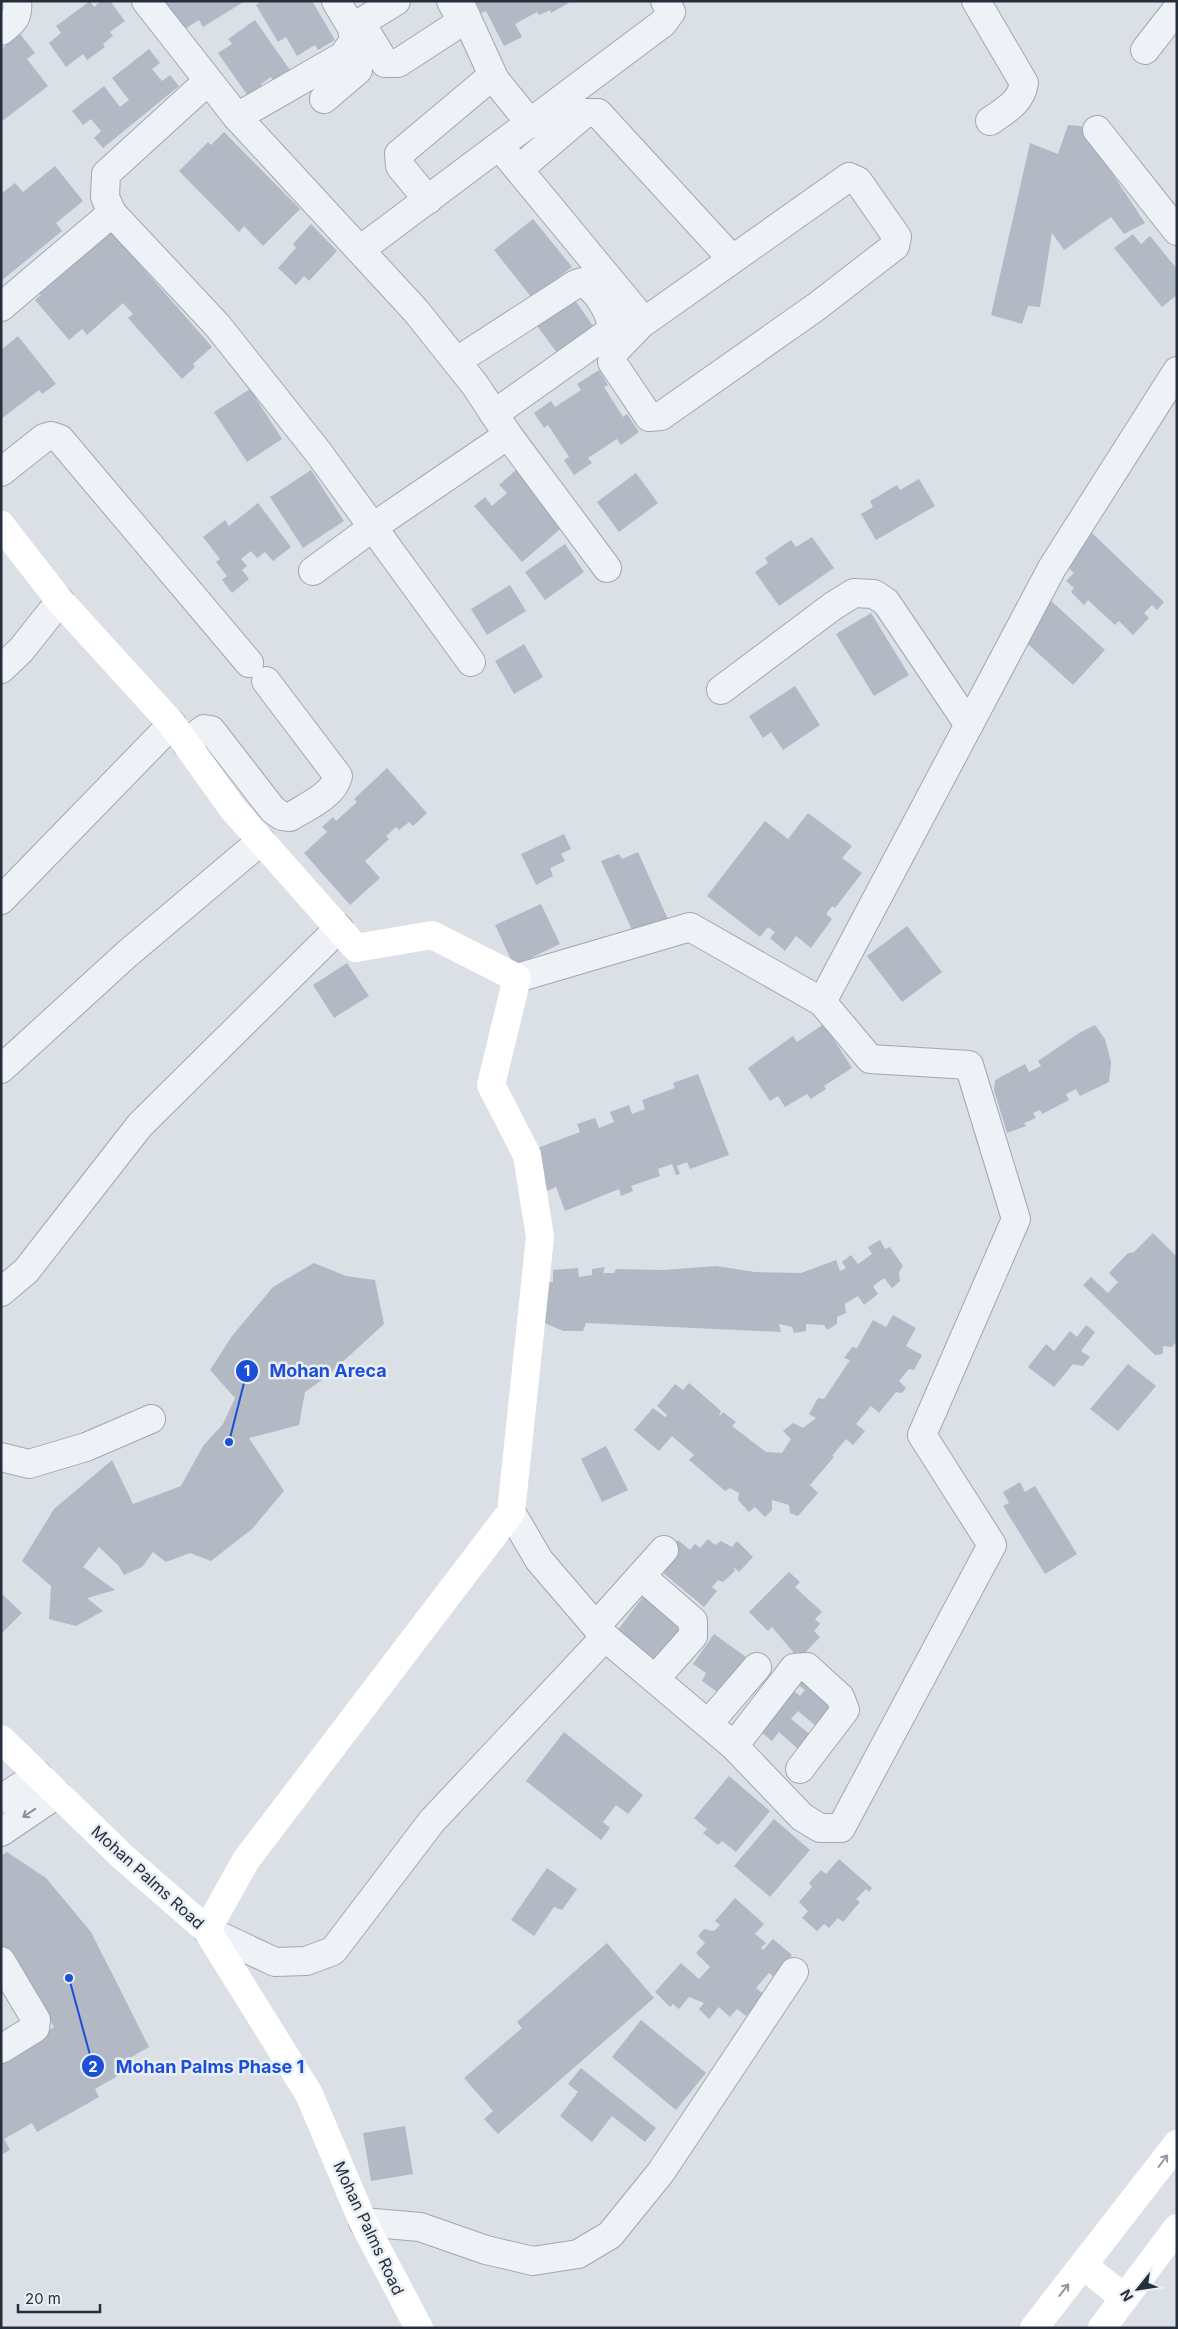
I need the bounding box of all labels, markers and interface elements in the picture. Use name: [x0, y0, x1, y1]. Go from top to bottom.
callout: Mohan Areca: [234, 1354, 396, 1387]
text: Mohan Areca: [269, 1360, 387, 1381]
text: 1: [244, 1361, 250, 1380]
one-way arrow: [23, 1808, 37, 1818]
street label: Mohan Palms Road: [87, 1821, 209, 1933]
callout: Mohan Palms Phase 1: [81, 2050, 314, 2083]
text: Mohan Palms Phase 1: [116, 2056, 304, 2077]
text: 2: [88, 2057, 98, 2076]
one-way arrow: [1158, 2155, 1169, 2168]
street label: Mohan Palms Road: [329, 2158, 409, 2298]
north arrow: [1113, 2264, 1163, 2314]
scale bar: [18, 2282, 100, 2314]
one-way arrow: [1059, 2283, 1070, 2296]
text: N: [1116, 2287, 1136, 2305]
text: 20 m: [25, 2289, 61, 2308]

